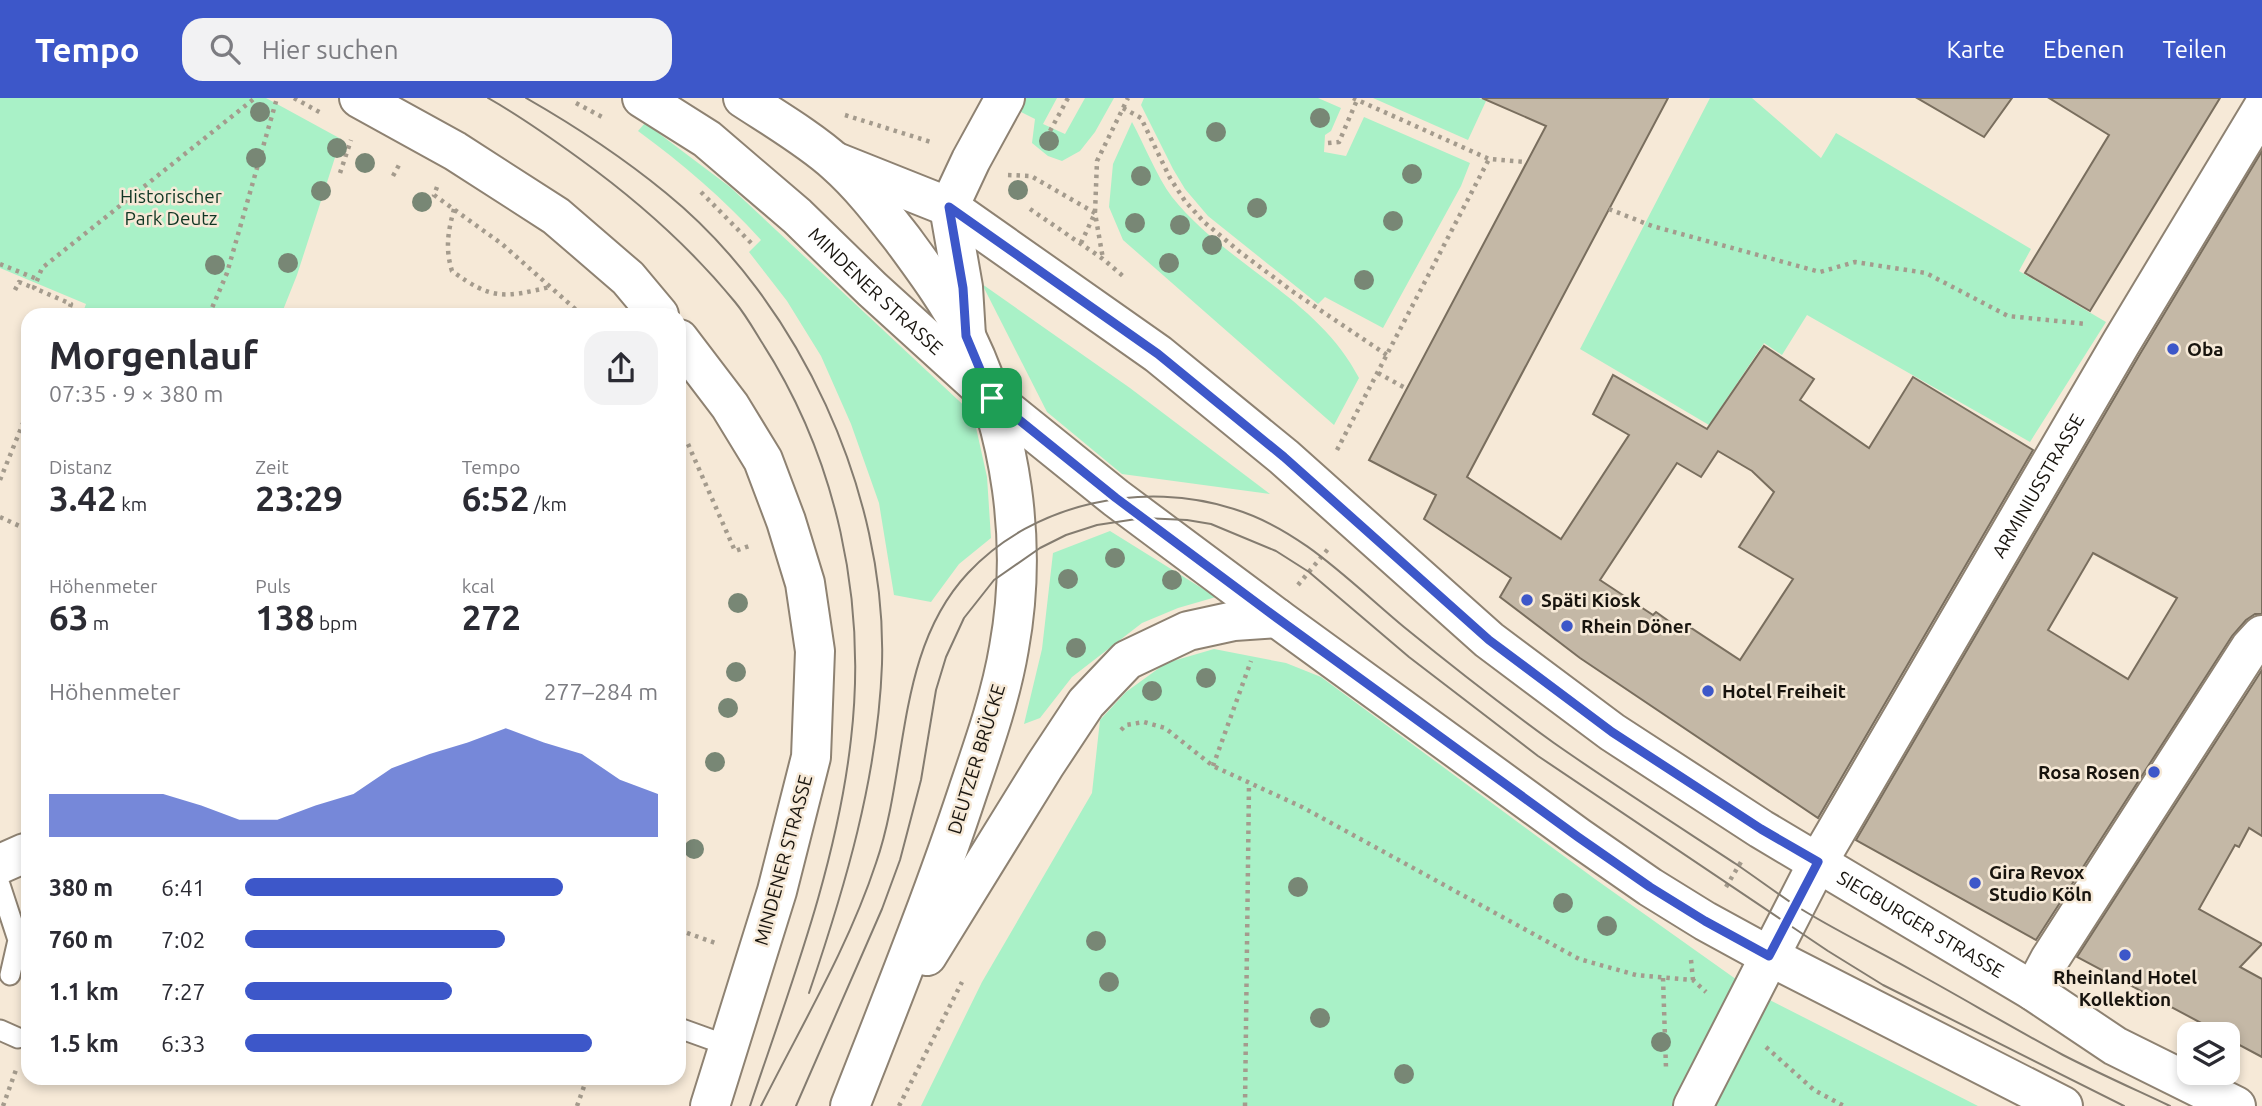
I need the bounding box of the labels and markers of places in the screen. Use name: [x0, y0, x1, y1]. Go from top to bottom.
place label: Oba: [2187, 338, 2224, 360]
marker: Oba: [2165, 341, 2181, 357]
pin: [962, 368, 1022, 428]
place label: Späti Kiosk: [1541, 589, 1641, 611]
marker: Späti Kiosk: [1519, 592, 1535, 608]
place label: Rhein Döner: [1581, 615, 1692, 637]
marker: Rhein Döner: [1559, 618, 1575, 634]
place label: Hotel Freiheit: [1722, 680, 1846, 702]
marker: Hotel Freiheit: [1700, 683, 1716, 699]
place label: Rosa Rosen: [2038, 761, 2140, 783]
marker: Rosa Rosen: [2146, 764, 2162, 780]
place label: Gira Revox Studio Köln: [1989, 861, 2092, 905]
marker: Gira Revox Studio Köln: [1967, 875, 1983, 891]
marker: Rheinland Hotel Kollektion: [2117, 947, 2133, 963]
place label: Rheinland Hotel Kollektion: [2053, 966, 2197, 1010]

